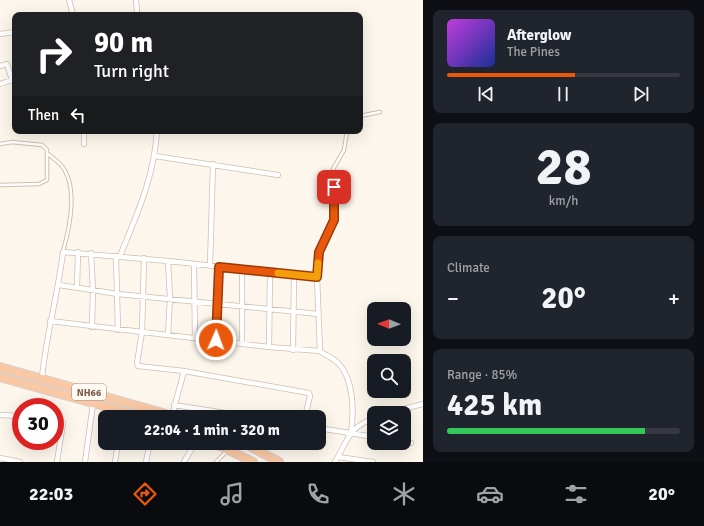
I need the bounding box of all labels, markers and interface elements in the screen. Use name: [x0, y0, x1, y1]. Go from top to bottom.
text: 90 m: [94, 26, 153, 60]
text: Afterglow: [507, 26, 571, 44]
icon: right: [28, 28, 80, 80]
text: The Pines: [507, 44, 560, 60]
text: Turn right: [94, 60, 169, 82]
icon: previous: [475, 83, 497, 105]
icon: pause: [552, 83, 574, 105]
icon: next: [630, 83, 652, 105]
icon: left: [67, 104, 89, 126]
text: Then: [28, 106, 59, 124]
text: 28: [535, 135, 592, 199]
pin: [317, 170, 351, 204]
icon: arrive: [323, 176, 345, 198]
text: km/h: [549, 193, 578, 209]
text: Climate: [447, 260, 490, 276]
text: 20°: [541, 280, 586, 317]
text: −: [447, 285, 459, 312]
text: +: [668, 285, 680, 312]
north arrow: [367, 302, 411, 346]
map controls: [367, 302, 411, 450]
position arrow: [195, 319, 237, 361]
button: search: [367, 354, 411, 398]
text: Range · 85%: [447, 367, 517, 383]
road number: NH66: [72, 384, 106, 400]
text: 425 km: [447, 387, 542, 424]
speed limit sign: 30: [12, 398, 64, 450]
button: layers: [367, 406, 411, 450]
text: 22:04 · 1 min · 320 m: [144, 421, 280, 439]
icon: directions: [131, 480, 159, 508]
icon: music: [218, 480, 246, 508]
icon: phone: [304, 480, 332, 508]
icon: climate: [390, 480, 418, 508]
icon: car: [476, 480, 504, 508]
icon: filters: [562, 480, 590, 508]
text: 22:03: [29, 483, 73, 505]
text: 20°: [648, 483, 675, 505]

